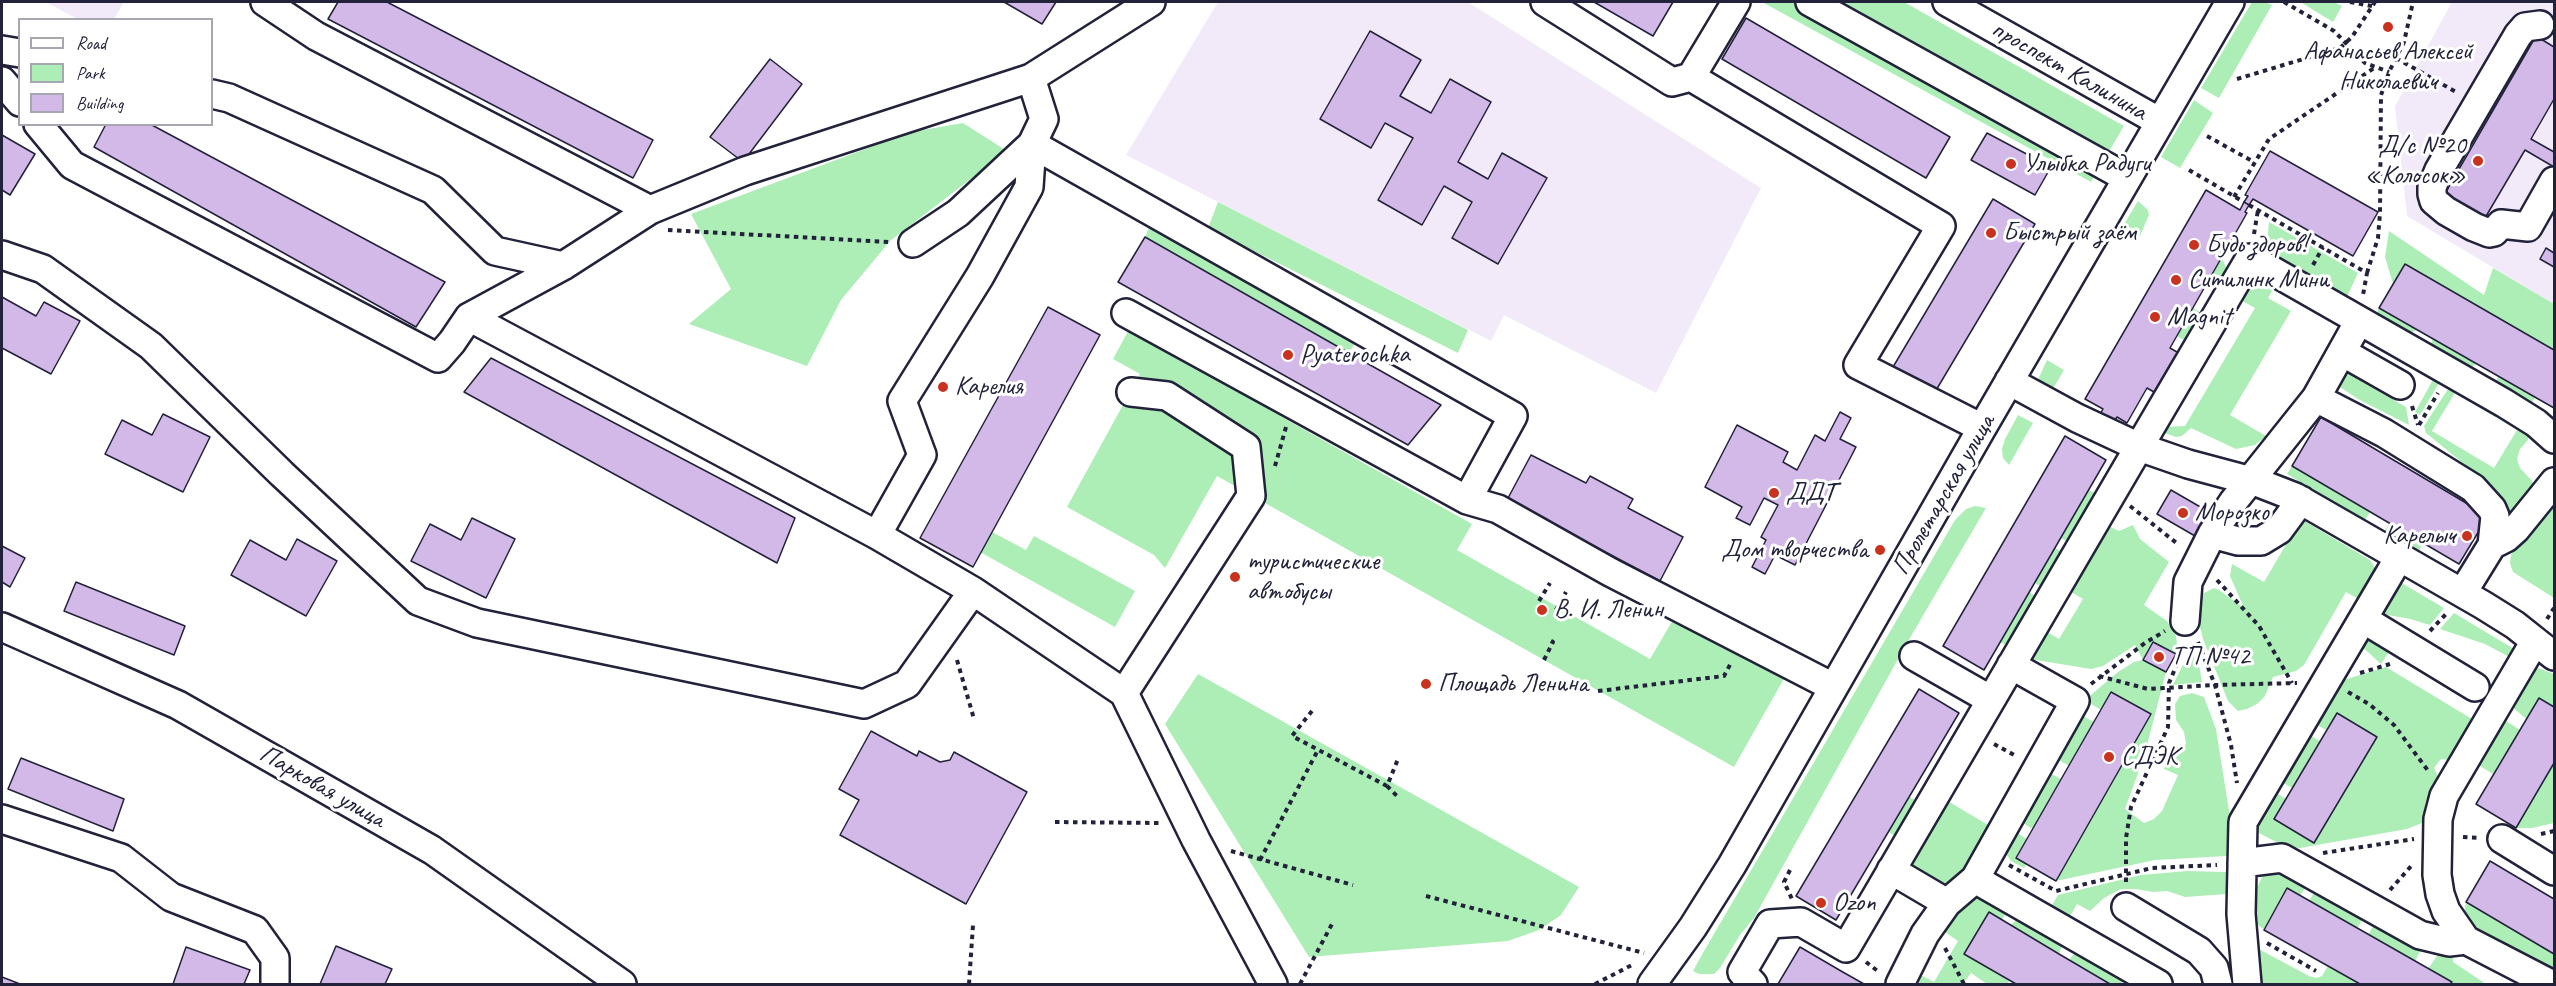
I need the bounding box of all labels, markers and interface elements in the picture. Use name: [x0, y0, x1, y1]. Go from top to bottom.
street label: проспект Калинина: [1986, 14, 2152, 128]
legend: [18, 18, 213, 126]
marker: Афанасьев Алексей Николаевич: [2381, 20, 2395, 34]
text: Road: [76, 32, 106, 54]
place label: Афанасьев Алексей Николаевич: [2304, 36, 2472, 98]
text: Park: [76, 62, 105, 84]
text: Building: [76, 92, 123, 114]
place label: Д/с №20 «Колосок»: [2365, 130, 2466, 192]
place label: Улыбка Радуги: [2023, 148, 2150, 180]
marker: Д/с №20 «Колосок»: [2471, 154, 2485, 168]
marker: Улыбка Радуги: [2004, 157, 2018, 171]
place label: Быстрый заём: [2003, 217, 2136, 249]
marker: Быстрый заём: [1984, 226, 1998, 240]
place label: Будь здоров!: [2206, 229, 2307, 261]
marker: Будь здоров!: [2187, 238, 2201, 252]
place label: Ситилинк Мини: [2188, 264, 2329, 296]
marker: Ситилинк Мини: [2169, 273, 2183, 287]
place label: Magnit: [2167, 301, 2231, 333]
marker: Magnit: [2148, 310, 2162, 324]
place label: Pyaterochka: [1300, 339, 1410, 371]
marker: Pyaterochka: [1281, 348, 1295, 362]
place label: Карелия: [955, 371, 1023, 403]
marker: Карелия: [936, 380, 950, 394]
street label: Пролетарская улица: [1886, 409, 2002, 581]
place label: ДДТ: [1786, 477, 1836, 509]
marker: ДДТ: [1767, 486, 1781, 500]
place label: Морозко: [2195, 497, 2269, 529]
marker: Морозко: [2176, 506, 2190, 520]
place label: Карелыч: [2383, 520, 2455, 552]
marker: Карелыч: [2460, 529, 2474, 543]
place label: Дом творчества: [1721, 534, 1868, 566]
marker: Дом творчества: [1873, 543, 1887, 557]
place label: туристические автобусы: [1247, 546, 1379, 608]
marker: туристические автобусы: [1228, 570, 1242, 584]
place label: В. И. Ленин: [1554, 594, 1663, 626]
marker: В. И. Ленин: [1535, 603, 1549, 617]
place label: ТП №42: [2171, 641, 2250, 673]
marker: ТП №42: [2152, 650, 2166, 664]
place label: Площадь Ленина: [1438, 668, 1588, 700]
marker: Площадь Ленина: [1419, 677, 1433, 691]
street label: Парковая улица: [254, 739, 390, 835]
place label: СДЭК: [2121, 741, 2178, 773]
marker: СДЭК: [2102, 750, 2116, 764]
place label: Ozon: [1833, 887, 1876, 919]
marker: Ozon: [1814, 896, 1828, 910]

